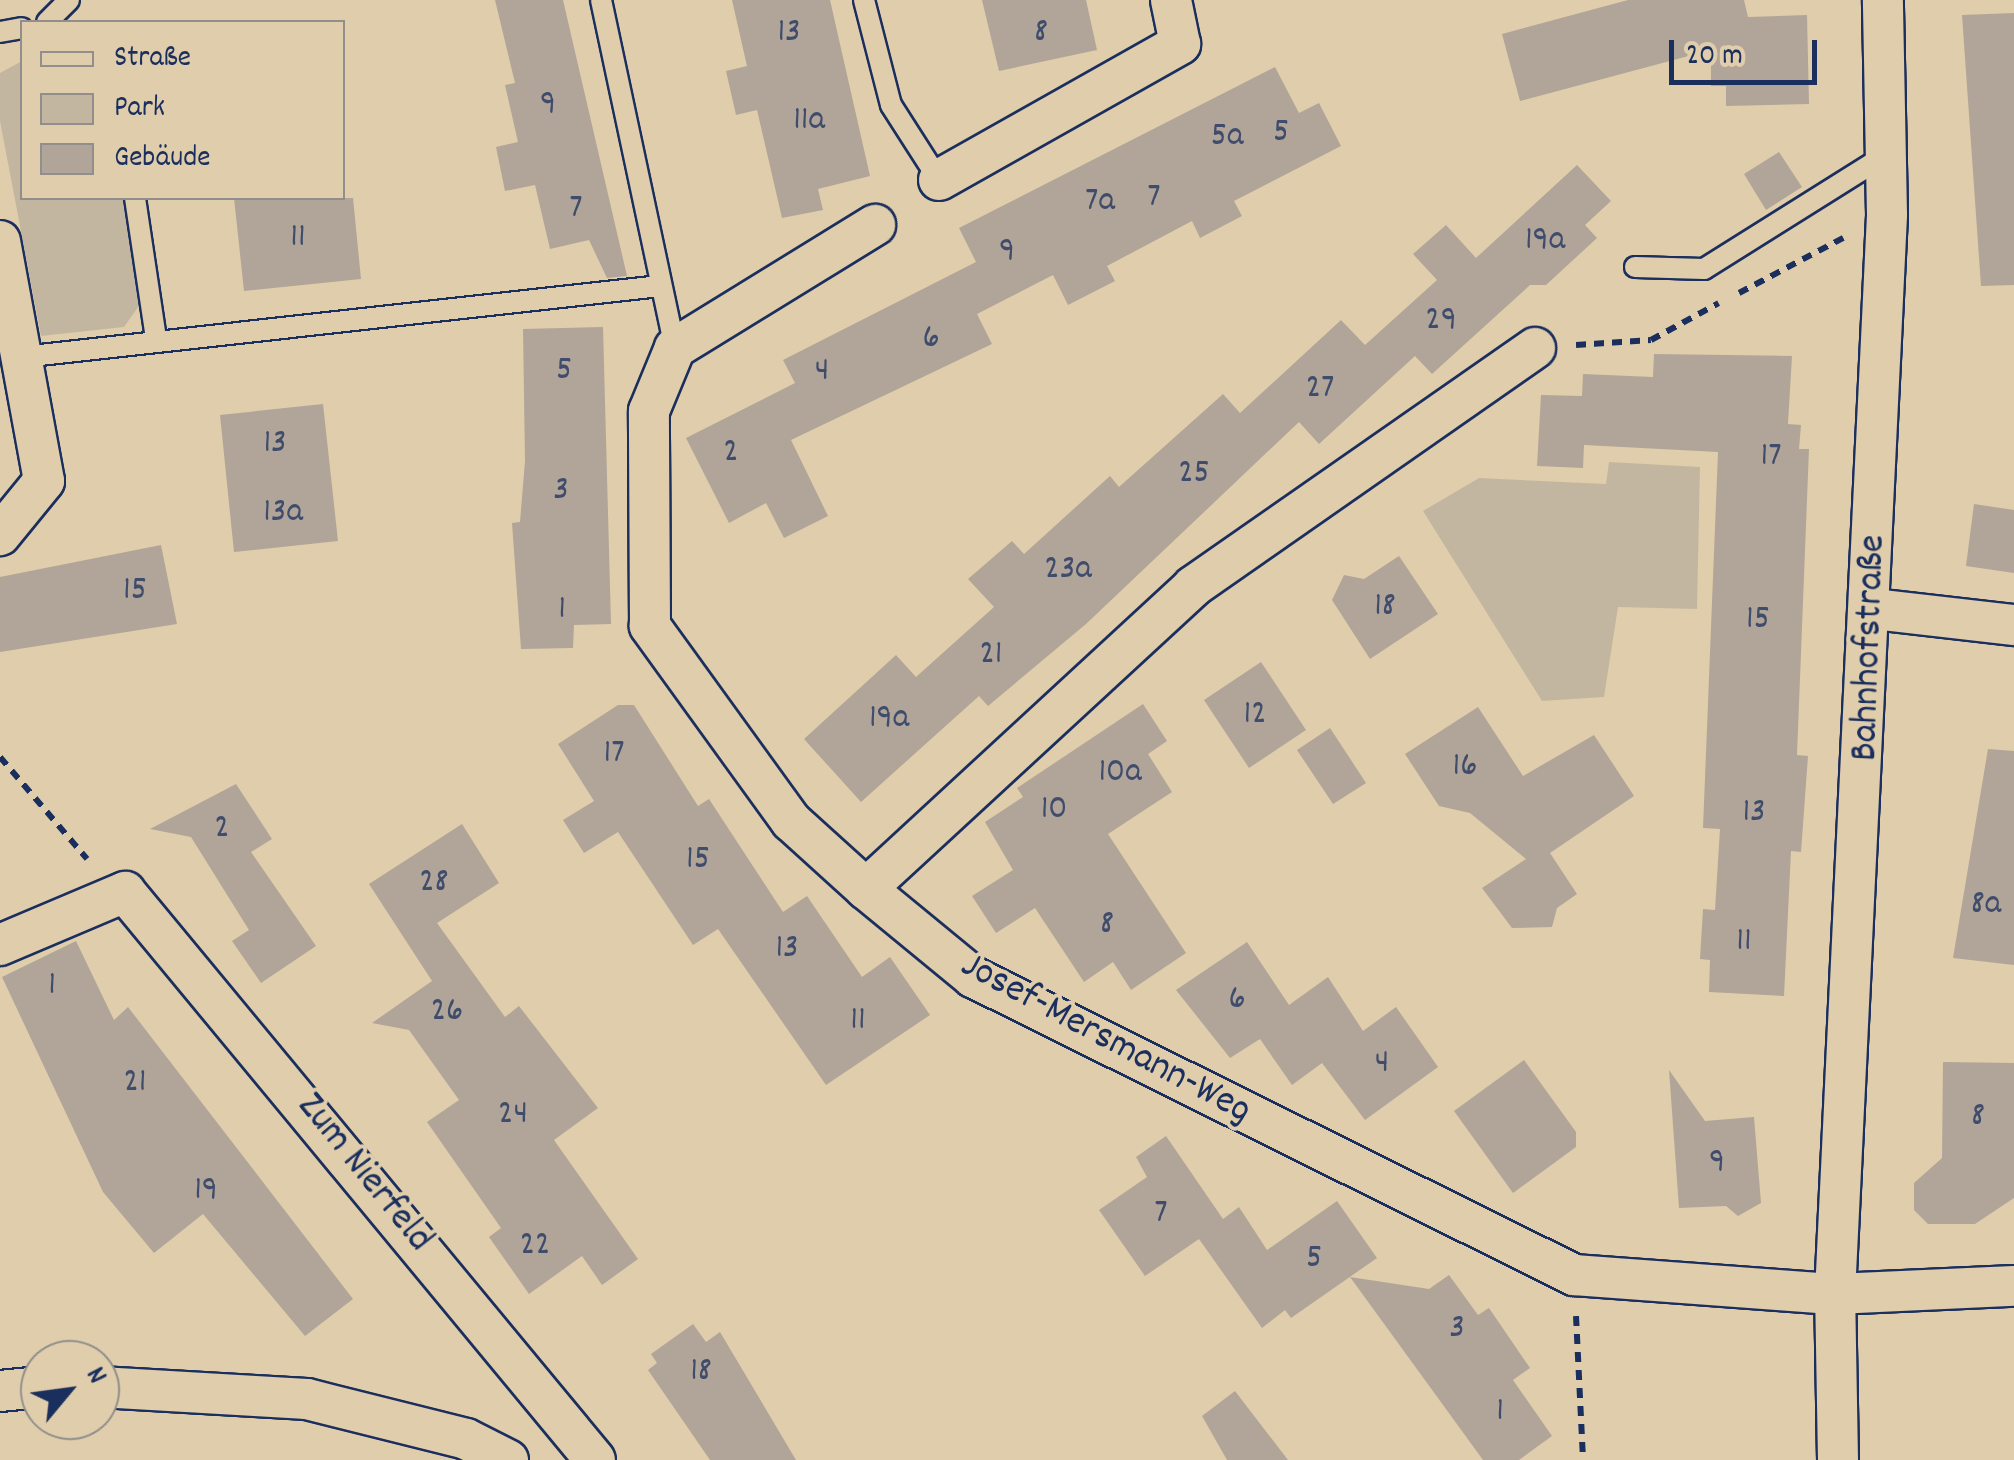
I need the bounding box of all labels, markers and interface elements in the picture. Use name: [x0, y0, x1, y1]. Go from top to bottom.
house number: 13: [777, 12, 801, 54]
house number: 8: [1034, 12, 1048, 54]
legend: [20, 20, 345, 200]
scale bar: [1674, 20, 1822, 82]
text: 20 m: [1686, 36, 1743, 79]
text: Straße: [114, 38, 191, 81]
house number: 9: [540, 84, 556, 126]
text: Park: [114, 88, 165, 131]
house number: 11a: [793, 100, 825, 142]
house number: 5: [1273, 112, 1289, 154]
house number: 5a: [1211, 116, 1243, 158]
text: Gebäude: [114, 138, 211, 181]
house number: 7: [1147, 177, 1161, 219]
house number: 7a: [1085, 181, 1115, 223]
house number: 7: [569, 188, 583, 230]
house number: 11: [290, 217, 306, 259]
house number: 19a: [1525, 220, 1565, 262]
house number: 9: [999, 231, 1015, 273]
house number: 29: [1425, 300, 1457, 342]
house number: 6: [922, 318, 940, 360]
house number: 5: [556, 350, 572, 392]
house number: 4: [815, 351, 829, 393]
house number: 27: [1306, 368, 1334, 410]
house number: 13: [263, 423, 287, 465]
house number: 2: [723, 432, 739, 474]
house number: 17: [1760, 436, 1782, 478]
house number: 25: [1178, 453, 1210, 495]
house number: 3: [553, 470, 569, 512]
house number: 13a: [263, 492, 303, 534]
street label: Bahnhofstraße: [1843, 534, 1899, 762]
house number: 23a: [1044, 549, 1092, 591]
house number: 15: [123, 570, 147, 612]
house number: 18: [1374, 586, 1396, 628]
house number: 1: [558, 589, 566, 631]
house number: 15: [1746, 599, 1770, 641]
house number: 21: [980, 634, 1002, 676]
house number: 12: [1244, 694, 1266, 736]
house number: 19a: [869, 698, 909, 740]
house number: 17: [603, 733, 625, 775]
house number: 16: [1453, 746, 1477, 788]
house number: 10a: [1098, 752, 1142, 794]
house number: 10: [1041, 789, 1067, 831]
house number: 13: [1742, 792, 1766, 834]
house number: 2: [214, 808, 230, 850]
house number: 15: [686, 839, 710, 881]
house number: 28: [419, 862, 449, 904]
house number: 8a: [1971, 884, 2001, 926]
house number: 8: [1100, 904, 1114, 946]
house number: 11: [1736, 921, 1752, 963]
house number: 13: [775, 928, 799, 970]
street label: Josef-Mersmann-Weg: [951, 943, 1259, 1137]
house number: 1: [48, 965, 56, 1007]
house number: 6: [1228, 979, 1246, 1021]
house number: 26: [431, 991, 463, 1033]
house number: 11: [850, 1000, 866, 1042]
house number: 4: [1375, 1043, 1389, 1085]
house number: 21: [124, 1062, 146, 1104]
street label: Zum Nierfeld: [284, 1085, 442, 1263]
house number: 24: [498, 1094, 528, 1136]
house number: 8: [1971, 1096, 1985, 1138]
house number: 9: [1709, 1142, 1725, 1184]
house number: 19: [194, 1170, 218, 1212]
house number: 7: [1154, 1193, 1168, 1235]
house number: 22: [520, 1225, 550, 1267]
house number: 5: [1306, 1238, 1322, 1280]
house number: 3: [1449, 1308, 1465, 1350]
north arrow: [20, 1340, 120, 1440]
house number: 18: [690, 1351, 712, 1393]
text: N: [74, 1361, 115, 1392]
house number: 1: [1496, 1391, 1504, 1433]

